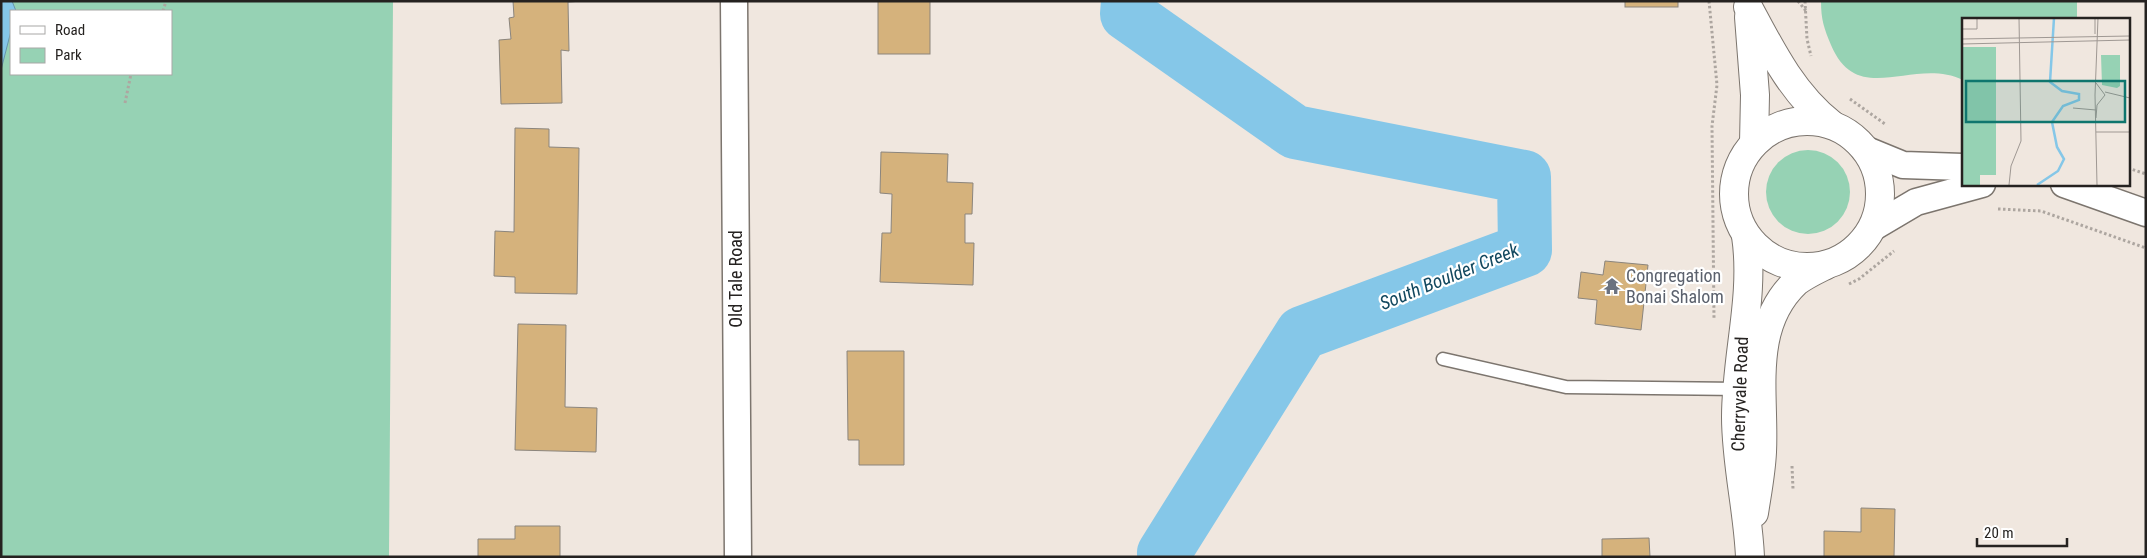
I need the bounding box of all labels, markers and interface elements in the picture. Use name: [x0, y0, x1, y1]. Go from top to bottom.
legend: [10, 10, 172, 75]
inset map: [1962, 18, 2130, 185]
text: Road: [55, 21, 85, 39]
text: Park: [55, 46, 82, 64]
street label: Old Tale Road: [725, 230, 746, 328]
water label: South Boulder Creek: [1376, 238, 1523, 315]
place label: Congregation Bonai Shalom: [1626, 265, 1724, 307]
temple icon: Congregation Bonai Shalom: [1602, 276, 1622, 296]
street label: Cherryvale Road: [1727, 336, 1752, 452]
scale bar: [1977, 516, 2067, 548]
text: 20 m: [1984, 524, 2014, 542]

